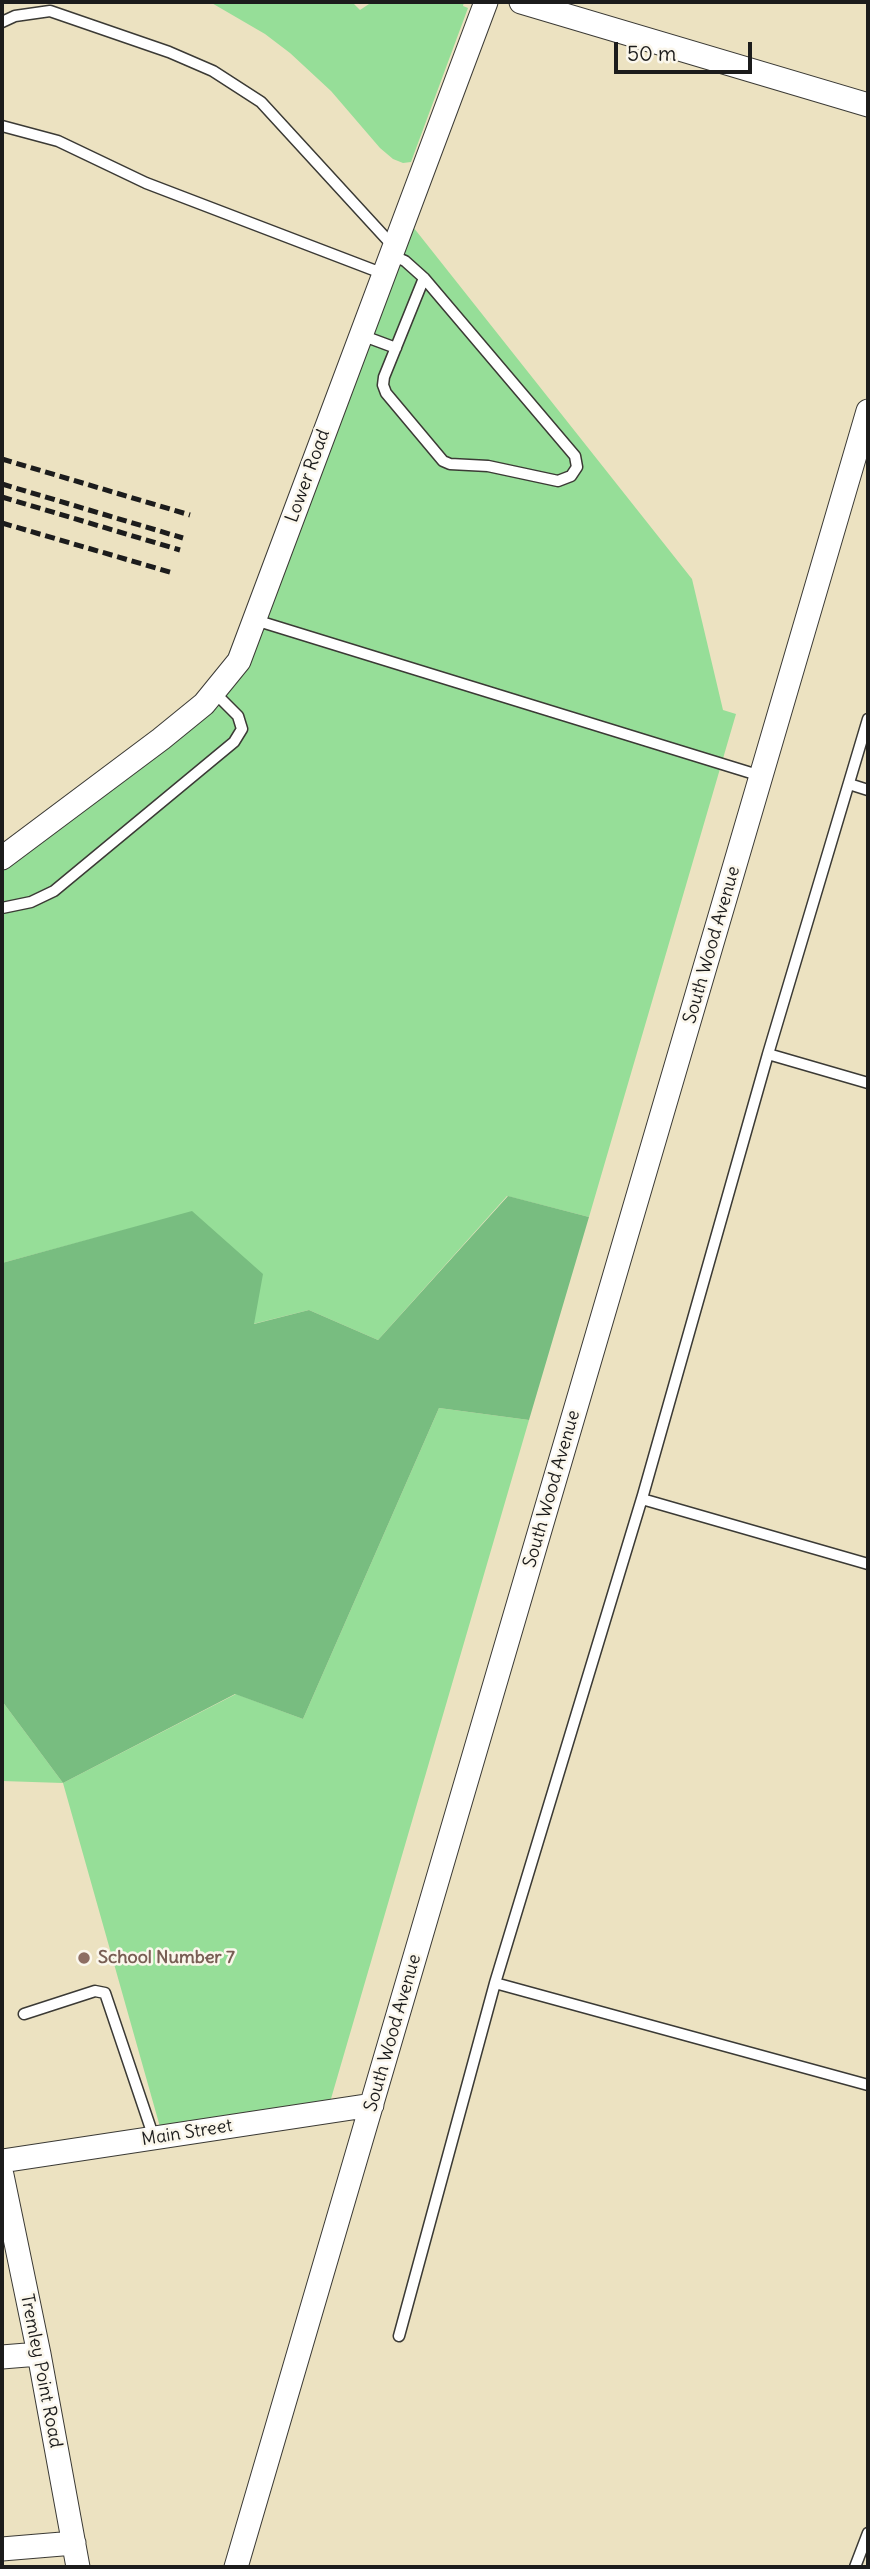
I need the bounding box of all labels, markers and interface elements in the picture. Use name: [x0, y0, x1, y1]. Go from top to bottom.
scale bar: [618, 28, 756, 72]
text: 50 m: [627, 40, 676, 67]
street label: Lower Road: [281, 427, 335, 525]
street label: South Wood Avenue: [679, 864, 745, 1026]
street label: South Wood Avenue: [519, 1408, 585, 1570]
place label: School Number 7: [98, 1947, 235, 1969]
marker: School Number 7: [76, 1950, 92, 1966]
street label: South Wood Avenue: [360, 1952, 426, 2114]
street label: Main Street: [140, 2115, 234, 2151]
street label: Tremley Point Road: [16, 2292, 66, 2450]

